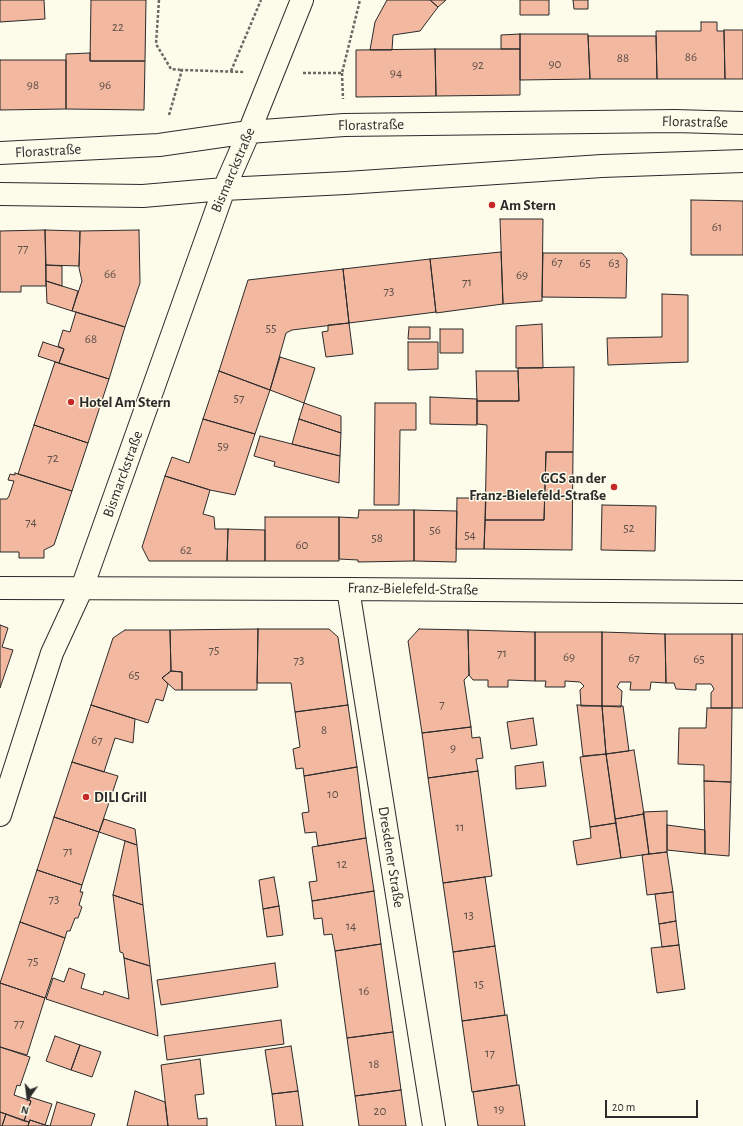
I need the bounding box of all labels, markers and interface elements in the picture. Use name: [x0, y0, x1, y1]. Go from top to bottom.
house number: 22: [112, 19, 124, 35]
house number: 86: [685, 49, 697, 65]
house number: 88: [617, 50, 629, 66]
house number: 90: [549, 56, 561, 72]
house number: 92: [472, 57, 484, 73]
house number: 94: [390, 65, 402, 81]
house number: 98: [27, 77, 39, 93]
house number: 96: [99, 77, 111, 93]
street label: Florastraße: [662, 112, 728, 132]
street label: Florastraße: [338, 115, 404, 135]
street label: Bismarckstraße: [207, 125, 259, 215]
street label: Florastraße: [14, 140, 82, 162]
place label: Am Stern: [500, 196, 556, 214]
marker: Am Stern: [487, 200, 497, 210]
house number: 61: [712, 219, 722, 235]
house number: 77: [18, 240, 28, 256]
house number: 67: [551, 254, 563, 270]
house number: 65: [579, 255, 591, 271]
house number: 63: [608, 255, 620, 271]
house number: 66: [104, 266, 116, 282]
house number: 69: [516, 267, 528, 283]
house number: 71: [462, 274, 472, 290]
house number: 73: [384, 283, 394, 299]
house number: 55: [266, 320, 276, 336]
house number: 68: [85, 331, 97, 347]
house number: 57: [234, 390, 244, 406]
place label: Hotel Am Stern: [79, 393, 171, 411]
marker: Hotel Am Stern: [66, 397, 76, 407]
street label: Bismarckstraße: [99, 428, 147, 520]
house number: 59: [217, 438, 229, 454]
house number: 72: [47, 450, 59, 466]
place label: GGS an der Franz-Bielefeld-Straße: [469, 469, 606, 504]
marker: GGS an der Franz-Bielefeld-Straße: [609, 482, 619, 492]
house number: 74: [25, 514, 37, 530]
house number: 52: [623, 520, 635, 536]
house number: 56: [429, 522, 441, 538]
house number: 54: [464, 527, 476, 543]
house number: 58: [371, 530, 383, 546]
house number: 60: [296, 537, 308, 553]
house number: 62: [180, 542, 192, 558]
street label: Franz-Bielefeld-Straße: [347, 579, 479, 599]
house number: 75: [209, 642, 219, 658]
house number: 71: [497, 645, 507, 661]
house number: 69: [563, 649, 575, 665]
house number: 67: [628, 650, 640, 666]
house number: 65: [693, 651, 705, 667]
house number: 73: [294, 652, 304, 668]
house number: 65: [128, 667, 140, 683]
house number: 7: [439, 696, 445, 712]
house number: 8: [321, 722, 327, 738]
house number: 67: [91, 732, 103, 748]
house number: 9: [450, 740, 456, 756]
house number: 10: [327, 786, 339, 802]
place label: DILI Grill: [94, 788, 147, 806]
marker: DILI Grill: [81, 792, 91, 802]
street label: Dresdener Straße: [374, 805, 408, 909]
house number: 11: [456, 819, 464, 835]
house number: 71: [63, 843, 73, 859]
house number: 12: [337, 856, 347, 872]
house number: 73: [49, 891, 59, 907]
house number: 13: [464, 907, 474, 923]
house number: 14: [346, 918, 356, 934]
house number: 75: [28, 953, 38, 969]
house number: 15: [474, 976, 484, 992]
house number: 16: [359, 983, 369, 999]
house number: 77: [14, 1015, 24, 1031]
house number: 17: [485, 1045, 495, 1061]
house number: 18: [369, 1056, 379, 1072]
north arrow: [8, 1078, 48, 1118]
scale bar: [607, 1092, 700, 1118]
house number: 19: [494, 1101, 504, 1117]
text: 20 m: [612, 1101, 635, 1113]
house number: 20: [374, 1103, 386, 1119]
text: N: [20, 1104, 30, 1116]

